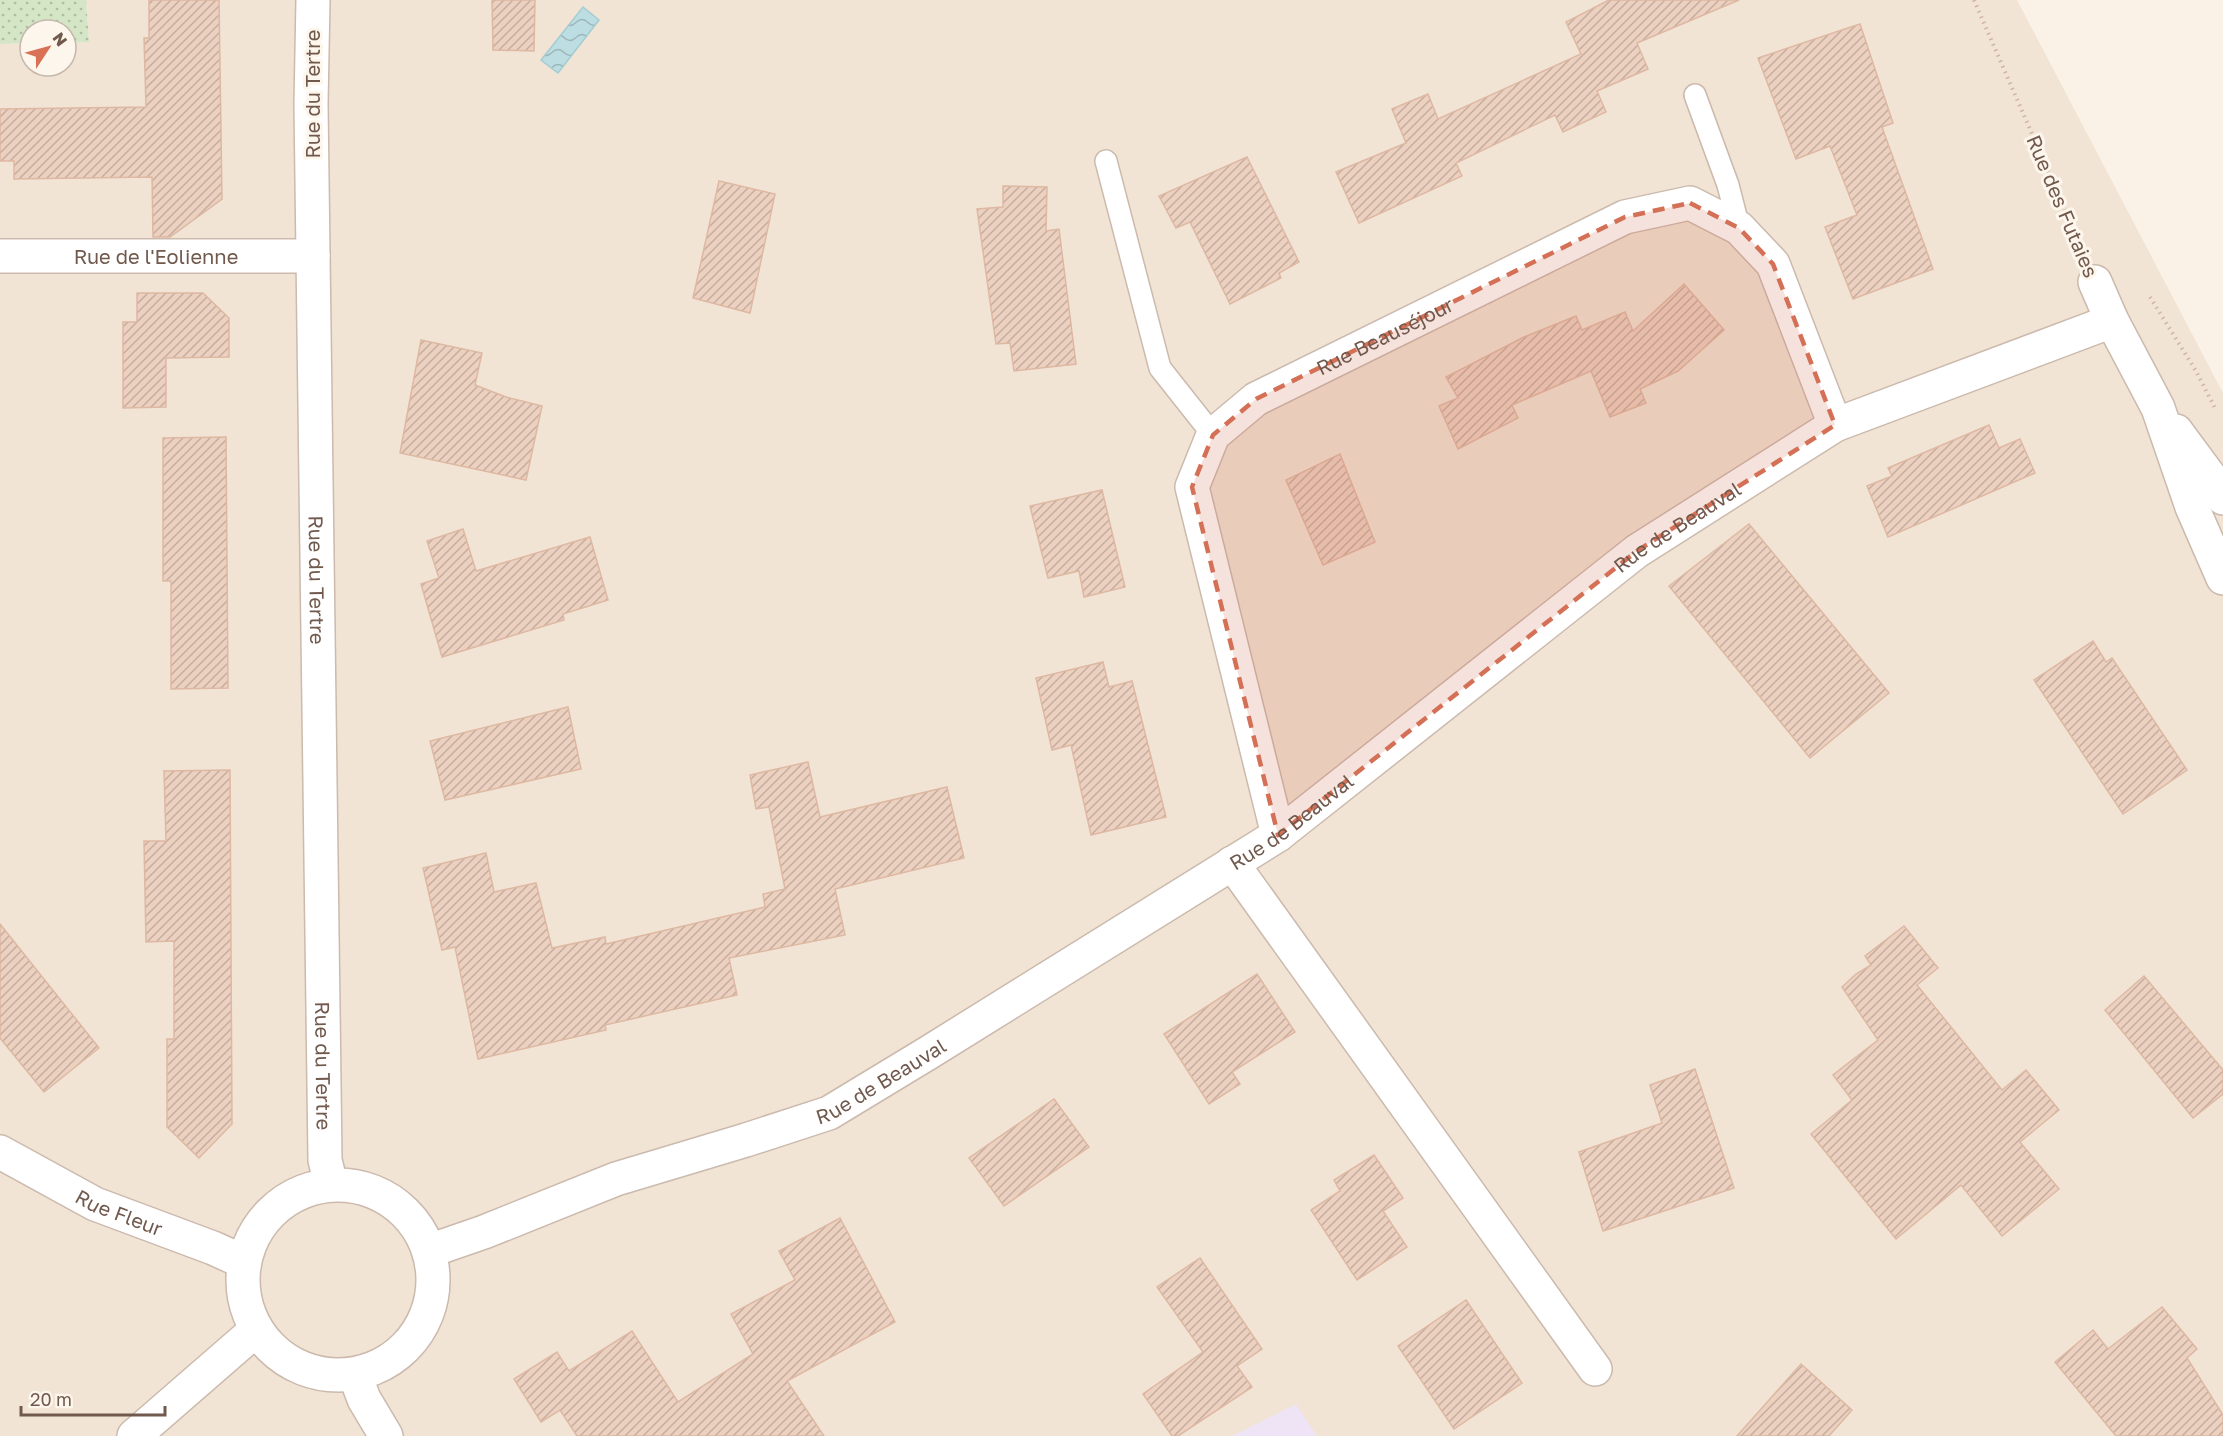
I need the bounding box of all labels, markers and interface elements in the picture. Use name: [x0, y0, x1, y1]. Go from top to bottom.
north arrow: [18, 18, 78, 78]
text: N: [48, 28, 72, 50]
street label: Rue du Tertre: [300, 30, 324, 158]
street label: Rue des Futaies: [2022, 131, 2104, 281]
street label: Rue de l'Eolienne: [74, 244, 238, 268]
street label: Rue Beauséjour: [1312, 292, 1457, 379]
street label: Rue de Beauval: [1608, 476, 1745, 577]
street label: Rue du Tertre: [304, 515, 330, 645]
street label: Rue de Beauval: [1225, 768, 1358, 874]
street label: Rue du Tertre: [311, 1001, 337, 1131]
street label: Rue de Beauval: [813, 1033, 950, 1129]
street label: Rue Fleur: [72, 1184, 166, 1240]
scale bar: [21, 1379, 165, 1417]
text: 20 m: [30, 1388, 72, 1410]

